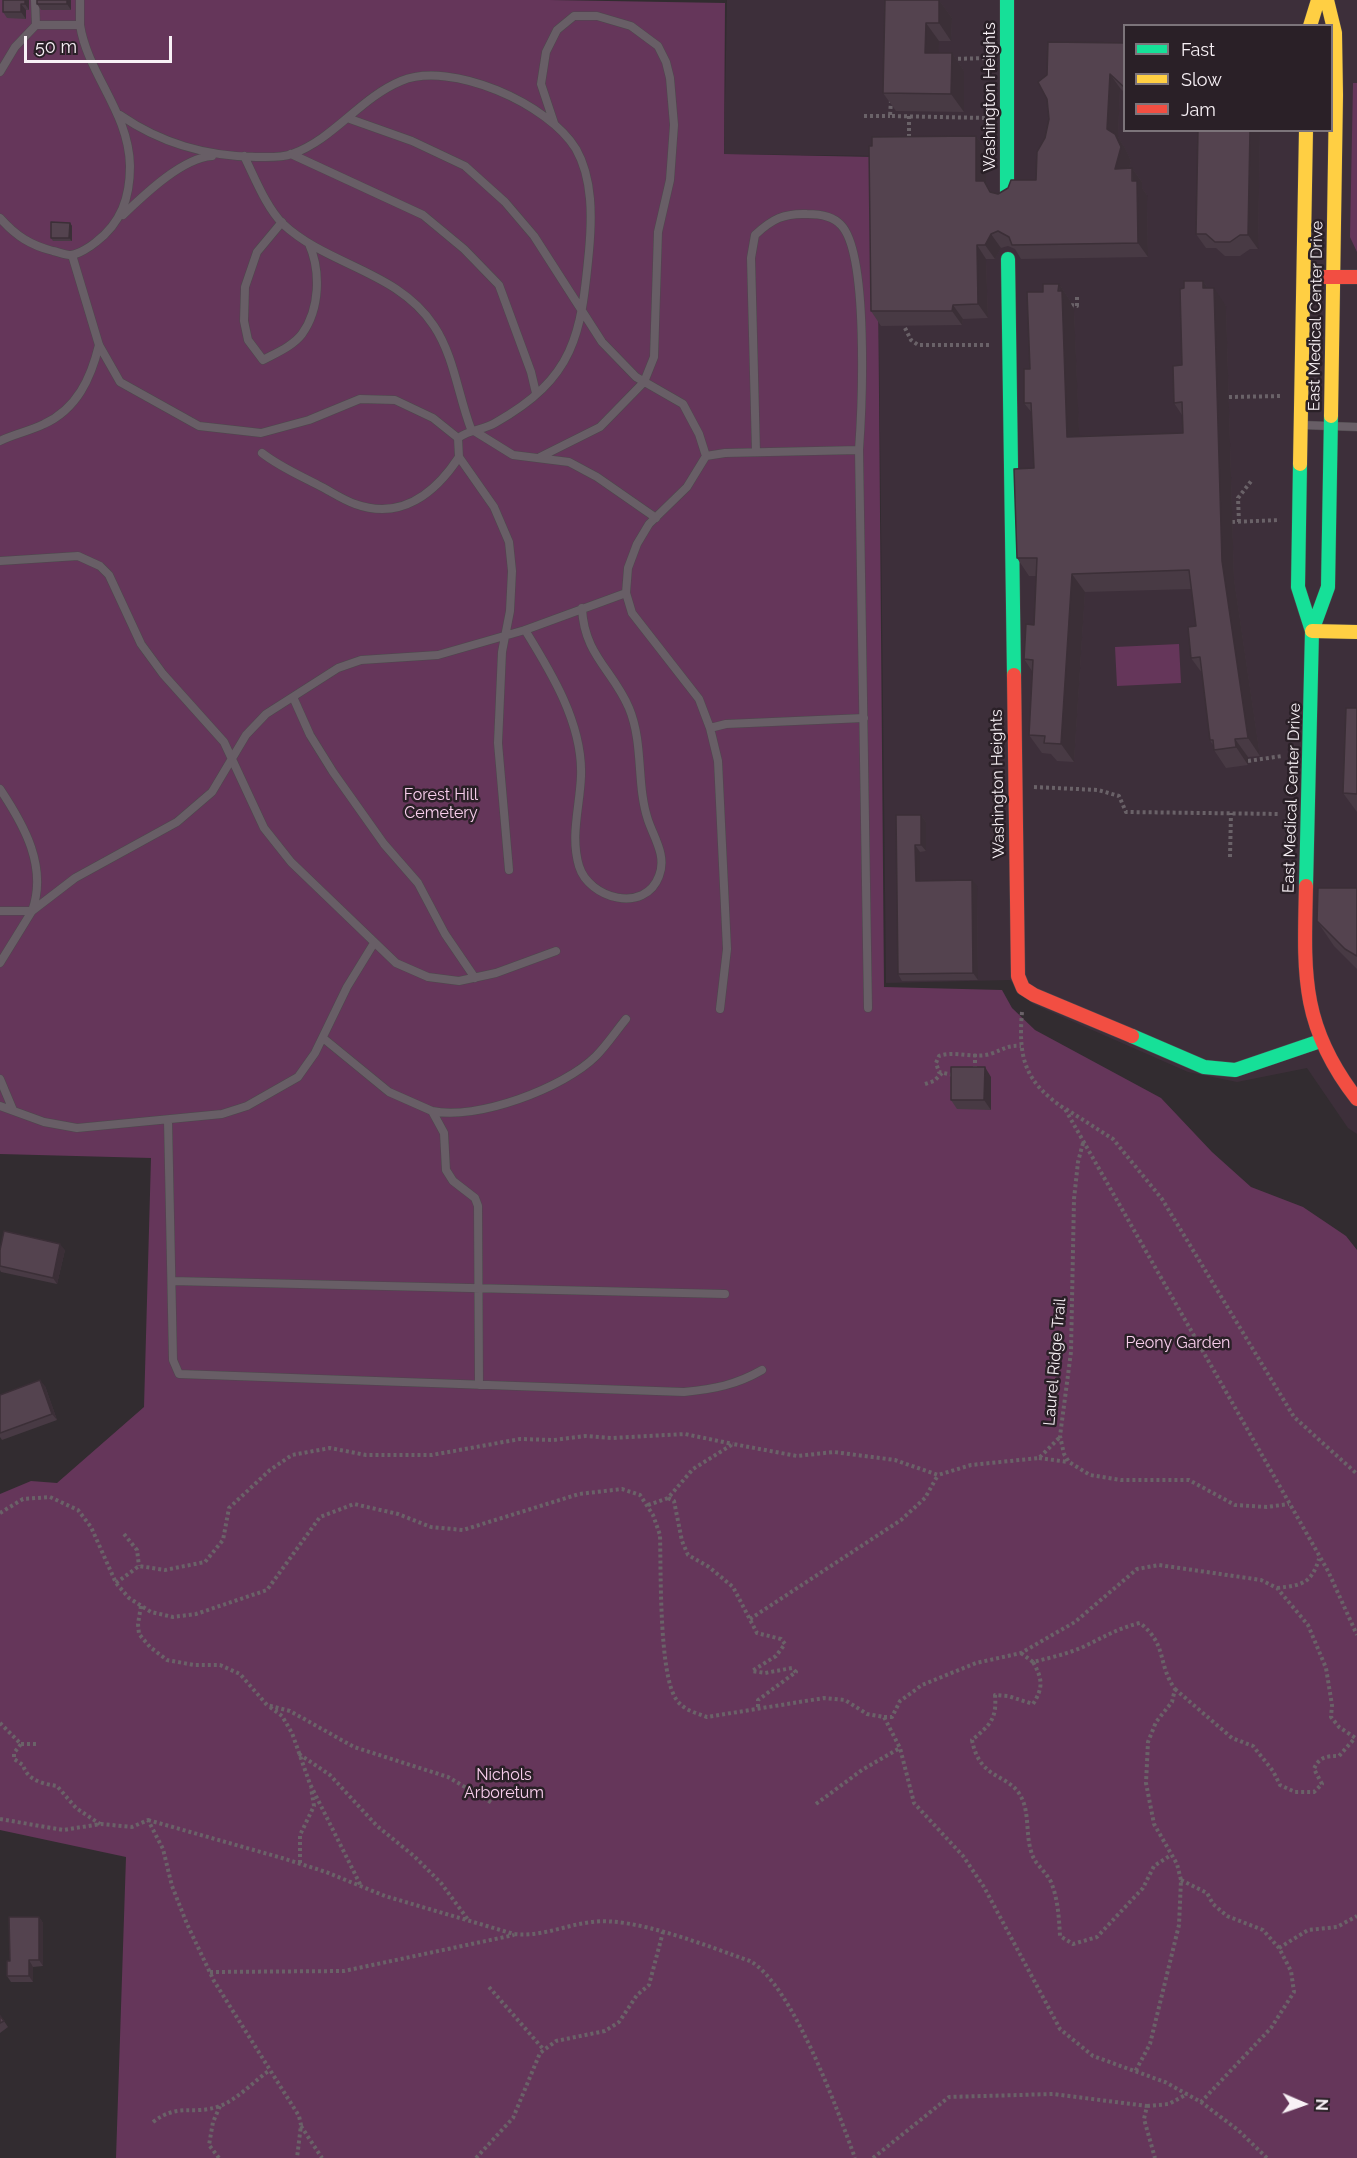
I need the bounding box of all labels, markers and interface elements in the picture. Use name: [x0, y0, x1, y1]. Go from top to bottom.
street label: Washington Heights: [980, 22, 1000, 172]
scale bar: [27, 24, 176, 62]
legend: [1123, 24, 1333, 132]
text: 50 m: [35, 36, 77, 57]
text: Fast: [1181, 39, 1215, 60]
text: Slow: [1181, 69, 1222, 90]
text: Jam: [1181, 99, 1216, 120]
street label: East Medical Center Drive: [1305, 221, 1327, 411]
street label: East Medical Center Drive: [1279, 703, 1305, 893]
street label: Washington Heights: [987, 709, 1009, 859]
park label: Forest Hill Cemetery: [404, 785, 478, 823]
street label: Laurel Ridge Trail: [1040, 1297, 1070, 1427]
park label: Peony Garden: [1126, 1333, 1230, 1353]
park label: Nichols Arboretum: [464, 1765, 544, 1803]
north arrow: [1273, 2074, 1333, 2134]
text: N: [1312, 2098, 1331, 2111]

